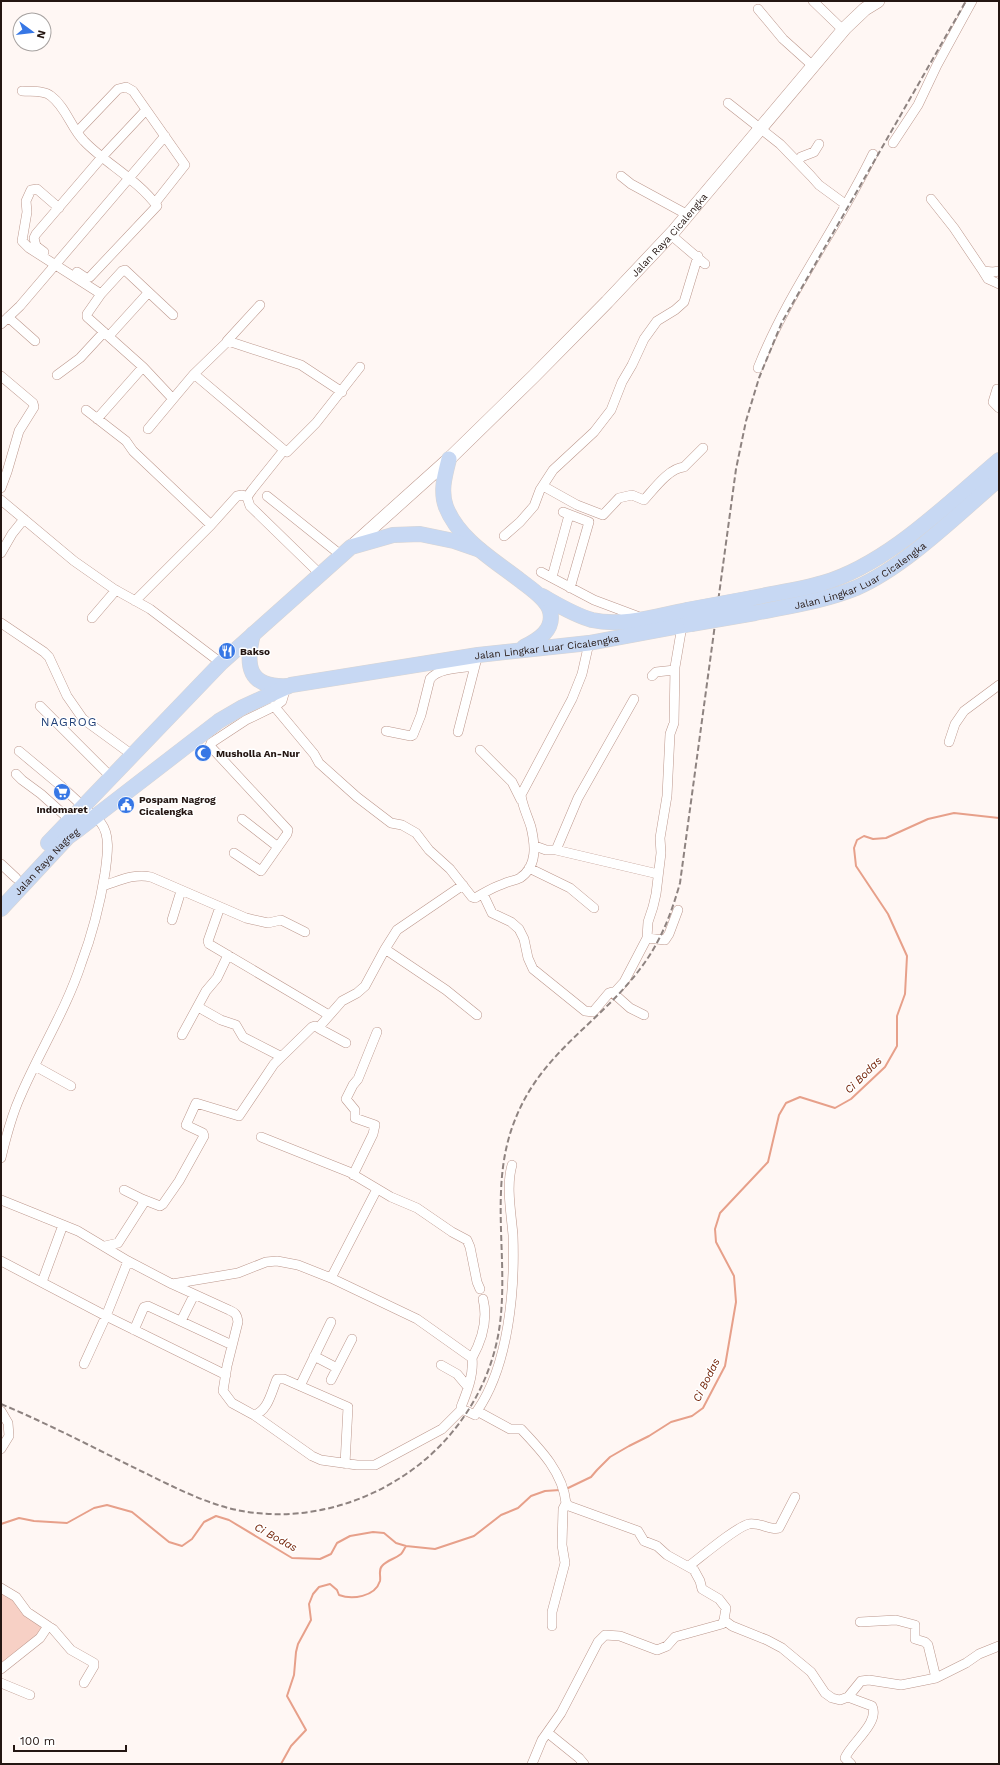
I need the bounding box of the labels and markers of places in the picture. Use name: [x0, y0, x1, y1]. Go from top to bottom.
restaurant icon: Bakso: [217, 641, 237, 661]
place label: Bakso: [240, 646, 270, 657]
mosque icon: Musholla An-Nur: [193, 743, 213, 763]
place label: Musholla An-Nur: [216, 748, 301, 759]
supermarket icon: Indomaret: [52, 782, 72, 802]
place label: Pospam Nagrog Cicalengka: [139, 794, 216, 817]
public building icon: Pospam Nagrog Cicalengka: [116, 795, 136, 815]
place label: Indomaret: [36, 804, 88, 815]

